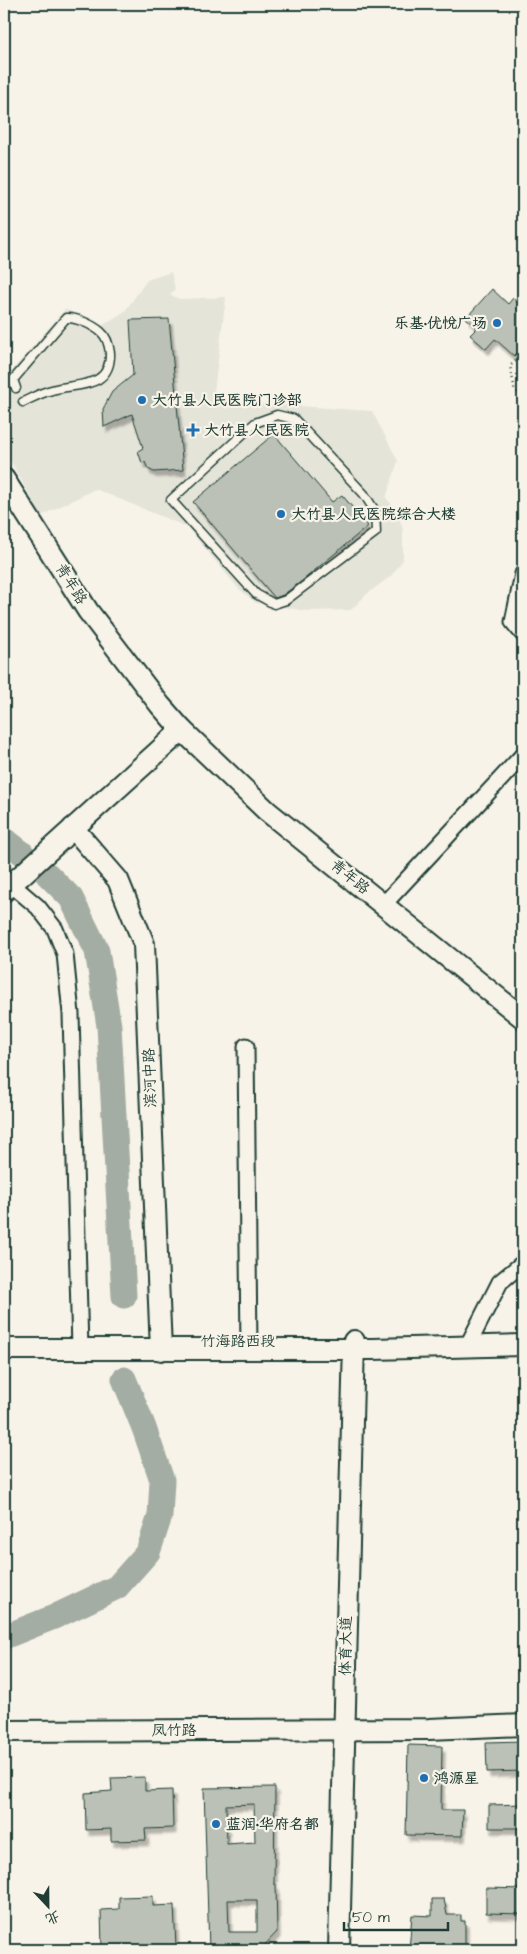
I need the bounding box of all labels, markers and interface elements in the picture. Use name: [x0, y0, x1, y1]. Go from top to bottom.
place label: 乐基•优悦广场: [394, 313, 487, 334]
marker: 乐基•优悦广场: [491, 317, 503, 329]
place label: 大竹县人民医院门诊部: [152, 390, 302, 411]
marker: 大竹县人民医院门诊部: [136, 394, 148, 406]
place label: 大竹县人民医院: [204, 420, 309, 441]
marker: 大竹县人民医院: [186, 423, 200, 437]
place label: 大竹县人民医院综合大楼: [291, 504, 456, 525]
marker: 大竹县人民医院综合大楼: [275, 508, 287, 520]
street label: 青年路: [50, 559, 92, 609]
street label: 青年路: [326, 855, 374, 899]
street label: 滨河中路: [138, 1048, 162, 1108]
street label: 竹海路西段: [200, 1331, 276, 1352]
street label: 体育大道: [335, 1616, 357, 1676]
street label: 凤竹路: [151, 1720, 197, 1741]
place label: 鸿源星: [434, 1768, 479, 1789]
marker: 鸿源星: [418, 1772, 430, 1784]
place label: 蓝润•华府名都: [226, 1814, 319, 1835]
marker: 蓝润•华府名都: [210, 1818, 222, 1830]
north arrow: [22, 1882, 72, 1932]
scale bar: [344, 1899, 448, 1931]
text: 北: [42, 1905, 63, 1929]
text: 50 m: [352, 1907, 390, 1928]

